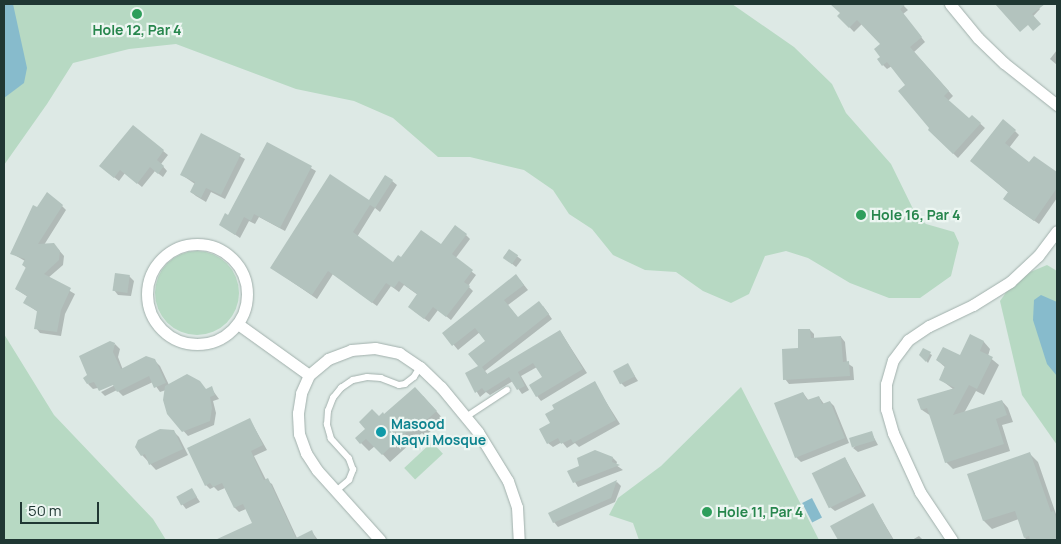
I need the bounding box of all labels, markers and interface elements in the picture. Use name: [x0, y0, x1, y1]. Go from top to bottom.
marker: Hole 12, Par 4: [131, 8, 143, 20]
place label: Hole 12, Par 4: [92, 22, 182, 38]
place label: Hole 16, Par 4: [871, 207, 961, 223]
marker: Hole 16, Par 4: [855, 209, 867, 221]
place label: Masood Naqvi Mosque: [391, 416, 486, 448]
marker: Masood Naqvi Mosque: [375, 426, 387, 438]
scale bar: [22, 492, 101, 524]
text: 50 m: [28, 500, 62, 521]
place label: Hole 11, Par 4: [717, 504, 803, 520]
marker: Hole 11, Par 4: [701, 506, 713, 518]

